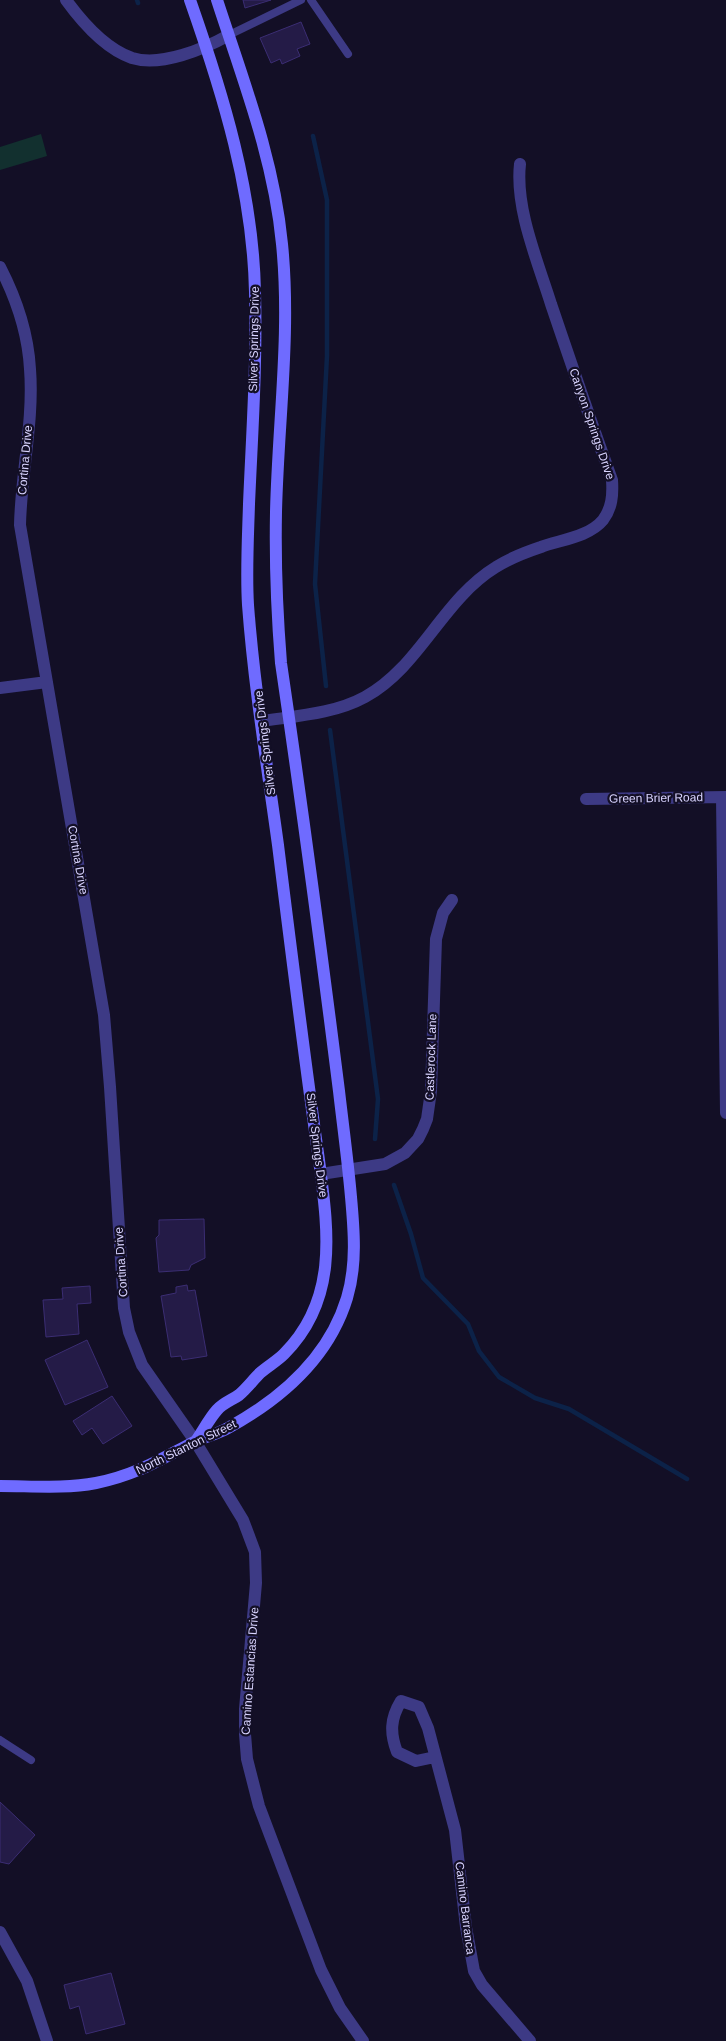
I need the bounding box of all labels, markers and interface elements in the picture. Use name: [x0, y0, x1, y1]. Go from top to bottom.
street label: Silver Springs Drive: [246, 286, 262, 392]
street label: Canyon Springs Drive: [566, 367, 618, 482]
street label: Cortina Drive: [15, 424, 35, 495]
street label: Silver Springs Drive: [252, 690, 278, 796]
street label: Green Brier Road: [609, 790, 703, 806]
street label: Cortina Drive: [65, 824, 91, 896]
street label: Castlerock Lane: [422, 1013, 440, 1101]
street label: Silver Springs Drive: [304, 1092, 330, 1198]
street label: Cortina Drive: [112, 1226, 130, 1297]
street label: North Stanton Street: [134, 1416, 239, 1477]
street label: Camino Estancias Drive: [239, 1606, 261, 1735]
street label: Camino Barranca: [452, 1861, 478, 1956]

